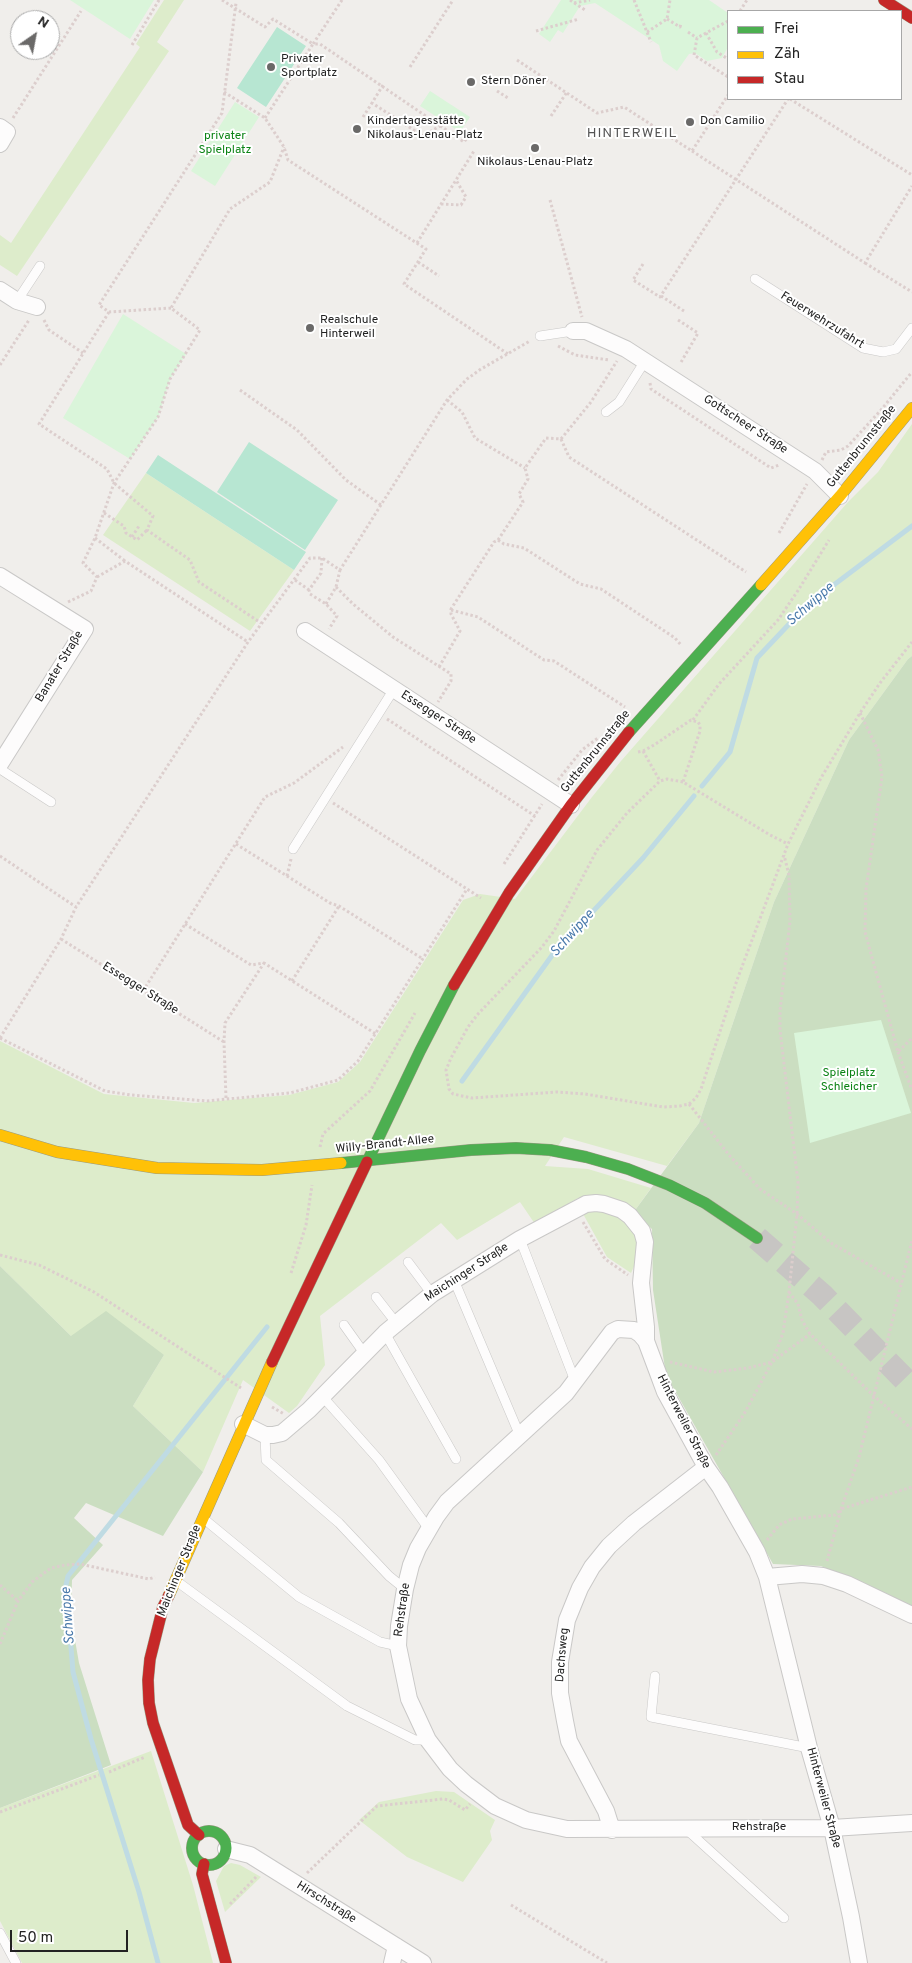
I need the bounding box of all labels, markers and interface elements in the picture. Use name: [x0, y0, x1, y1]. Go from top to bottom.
north arrow: [10, 10, 60, 60]
legend: [727, 10, 902, 100]
text: N: [34, 13, 52, 33]
text: Frei: [774, 20, 799, 39]
text: Zäh: [774, 45, 800, 64]
place label: Privater Sportplatz: [281, 53, 337, 81]
marker: Privater Sportplatz: [265, 61, 277, 73]
text: Stau: [774, 70, 805, 89]
place label: Stern Döner: [481, 75, 547, 89]
marker: Stern Döner: [465, 76, 477, 88]
place label: Kindertagesstätte Nikolaus-Lenau-Platz: [367, 115, 483, 143]
place label: Don Camilio: [700, 115, 765, 129]
marker: Don Camilio: [684, 116, 696, 128]
marker: Kindertagesstätte Nikolaus-Lenau-Platz: [351, 123, 363, 135]
district label: HINTERWEIL: [585, 126, 679, 142]
park label: privater Spielplatz: [198, 130, 252, 158]
marker: Nikolaus-Lenau-Platz: [529, 142, 541, 154]
place label: Nikolaus-Lenau-Platz: [477, 156, 593, 170]
street label: Feuerwehrzufahrt: [777, 289, 867, 353]
place label: Realschule Hinterweil: [320, 314, 378, 342]
marker: Realschule Hinterweil: [304, 322, 316, 334]
street label: Gottscheer Straße: [700, 392, 790, 458]
street label: Guttenbrunnstraße: [824, 403, 900, 491]
water label: Schwippe: [784, 580, 838, 630]
street label: Banater Straße: [33, 629, 87, 705]
street label: Essegger Straße: [398, 688, 478, 748]
street label: Guttenbrunnstraße: [558, 708, 634, 796]
water label: Schwippe: [548, 907, 598, 961]
street label: Essegger Straße: [99, 960, 181, 1018]
park label: Spielplatz Schleicher: [821, 1067, 877, 1095]
street label: Willy-Brandt-Allee: [335, 1133, 435, 1157]
street label: Maichinger Straße: [422, 1241, 512, 1305]
street label: Hinterweiler Straße: [653, 1372, 713, 1472]
street label: Maichinger Straße: [155, 1523, 205, 1619]
street label: Rehstraße: [392, 1582, 414, 1638]
water label: Schwippe: [59, 1587, 79, 1645]
street label: Dachsweg: [553, 1627, 573, 1683]
street label: Hinterweiler Straße: [803, 1746, 843, 1850]
street label: Rehstraße: [732, 1821, 786, 1835]
street label: Hirschstraße: [294, 1879, 358, 1927]
scale bar: [12, 1920, 130, 1952]
text: 50 m: [18, 1929, 53, 1948]

